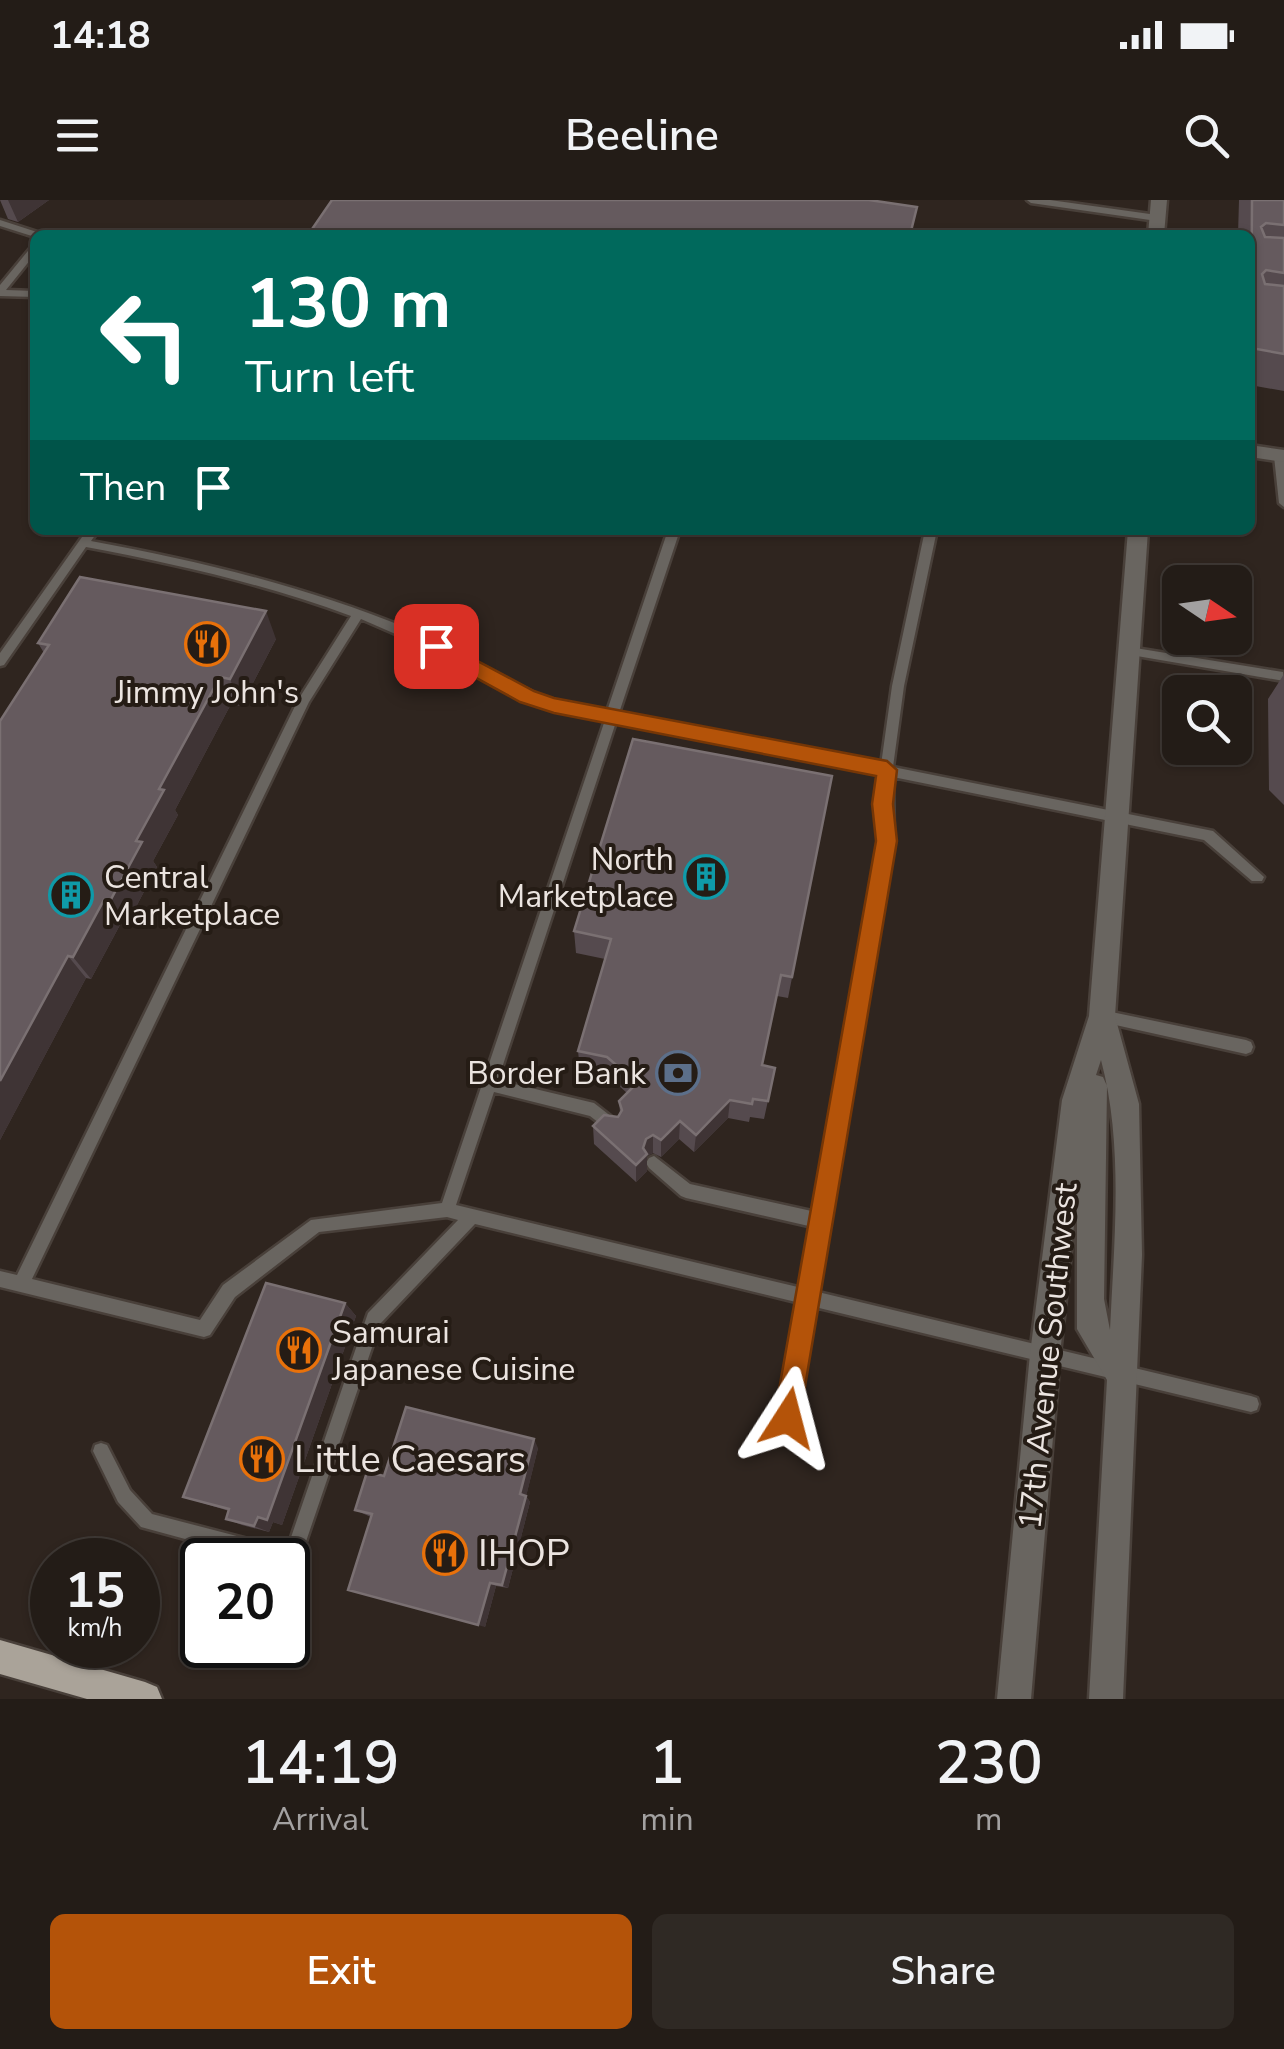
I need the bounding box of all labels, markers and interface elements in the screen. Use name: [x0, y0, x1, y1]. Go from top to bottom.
text: 14:18: [50, 10, 151, 61]
text: Beeline: [565, 105, 719, 166]
icon: menu: [50, 108, 105, 163]
icon: search: [1179, 108, 1234, 163]
text: 130 m: [245, 256, 451, 352]
icon: left: [80, 270, 210, 400]
text: Turn left: [245, 347, 414, 408]
icon: arrive: [186, 460, 241, 515]
text: Then: [80, 462, 166, 513]
north arrow: [1162, 565, 1252, 655]
map controls: [1162, 565, 1252, 765]
pin: [394, 604, 479, 689]
icon: arrive: [409, 619, 464, 674]
restaurant icon: Jimmy John's: [184, 621, 230, 667]
place label: Jimmy John's: [114, 671, 299, 714]
button: search: [1162, 675, 1252, 765]
place label: North Marketplace: [498, 838, 674, 918]
building icon: North Marketplace: [683, 854, 729, 900]
place label: Central Marketplace: [104, 856, 280, 936]
building icon: Central Marketplace: [48, 872, 94, 918]
bank icon: Border Bank: [655, 1050, 701, 1096]
place label: Border Bank: [467, 1052, 647, 1095]
street label: 17th Avenue Southwest: [1008, 1180, 1088, 1531]
place label: Samurai Japanese Cuisine: [331, 1311, 575, 1391]
restaurant icon: Samurai Japanese Cuisine: [276, 1327, 322, 1373]
position arrow: [736, 1366, 840, 1470]
place label: Little Caesars: [294, 1434, 526, 1485]
restaurant icon: Little Caesars: [239, 1436, 285, 1482]
place label: IHOP: [478, 1528, 570, 1579]
restaurant icon: IHOP: [422, 1530, 468, 1576]
speed limit sign: 20: [180, 1538, 310, 1668]
text: 15: [65, 1556, 125, 1625]
text: km/h: [67, 1611, 123, 1645]
text: 14:19: [241, 1722, 399, 1804]
text: 1: [649, 1722, 685, 1804]
text: 230: [935, 1722, 1043, 1804]
text: Arrival: [272, 1798, 368, 1841]
text: min: [641, 1798, 694, 1841]
text: m: [975, 1798, 1003, 1841]
button: Exit: [50, 1914, 632, 2029]
button: Share: [652, 1914, 1234, 2029]

